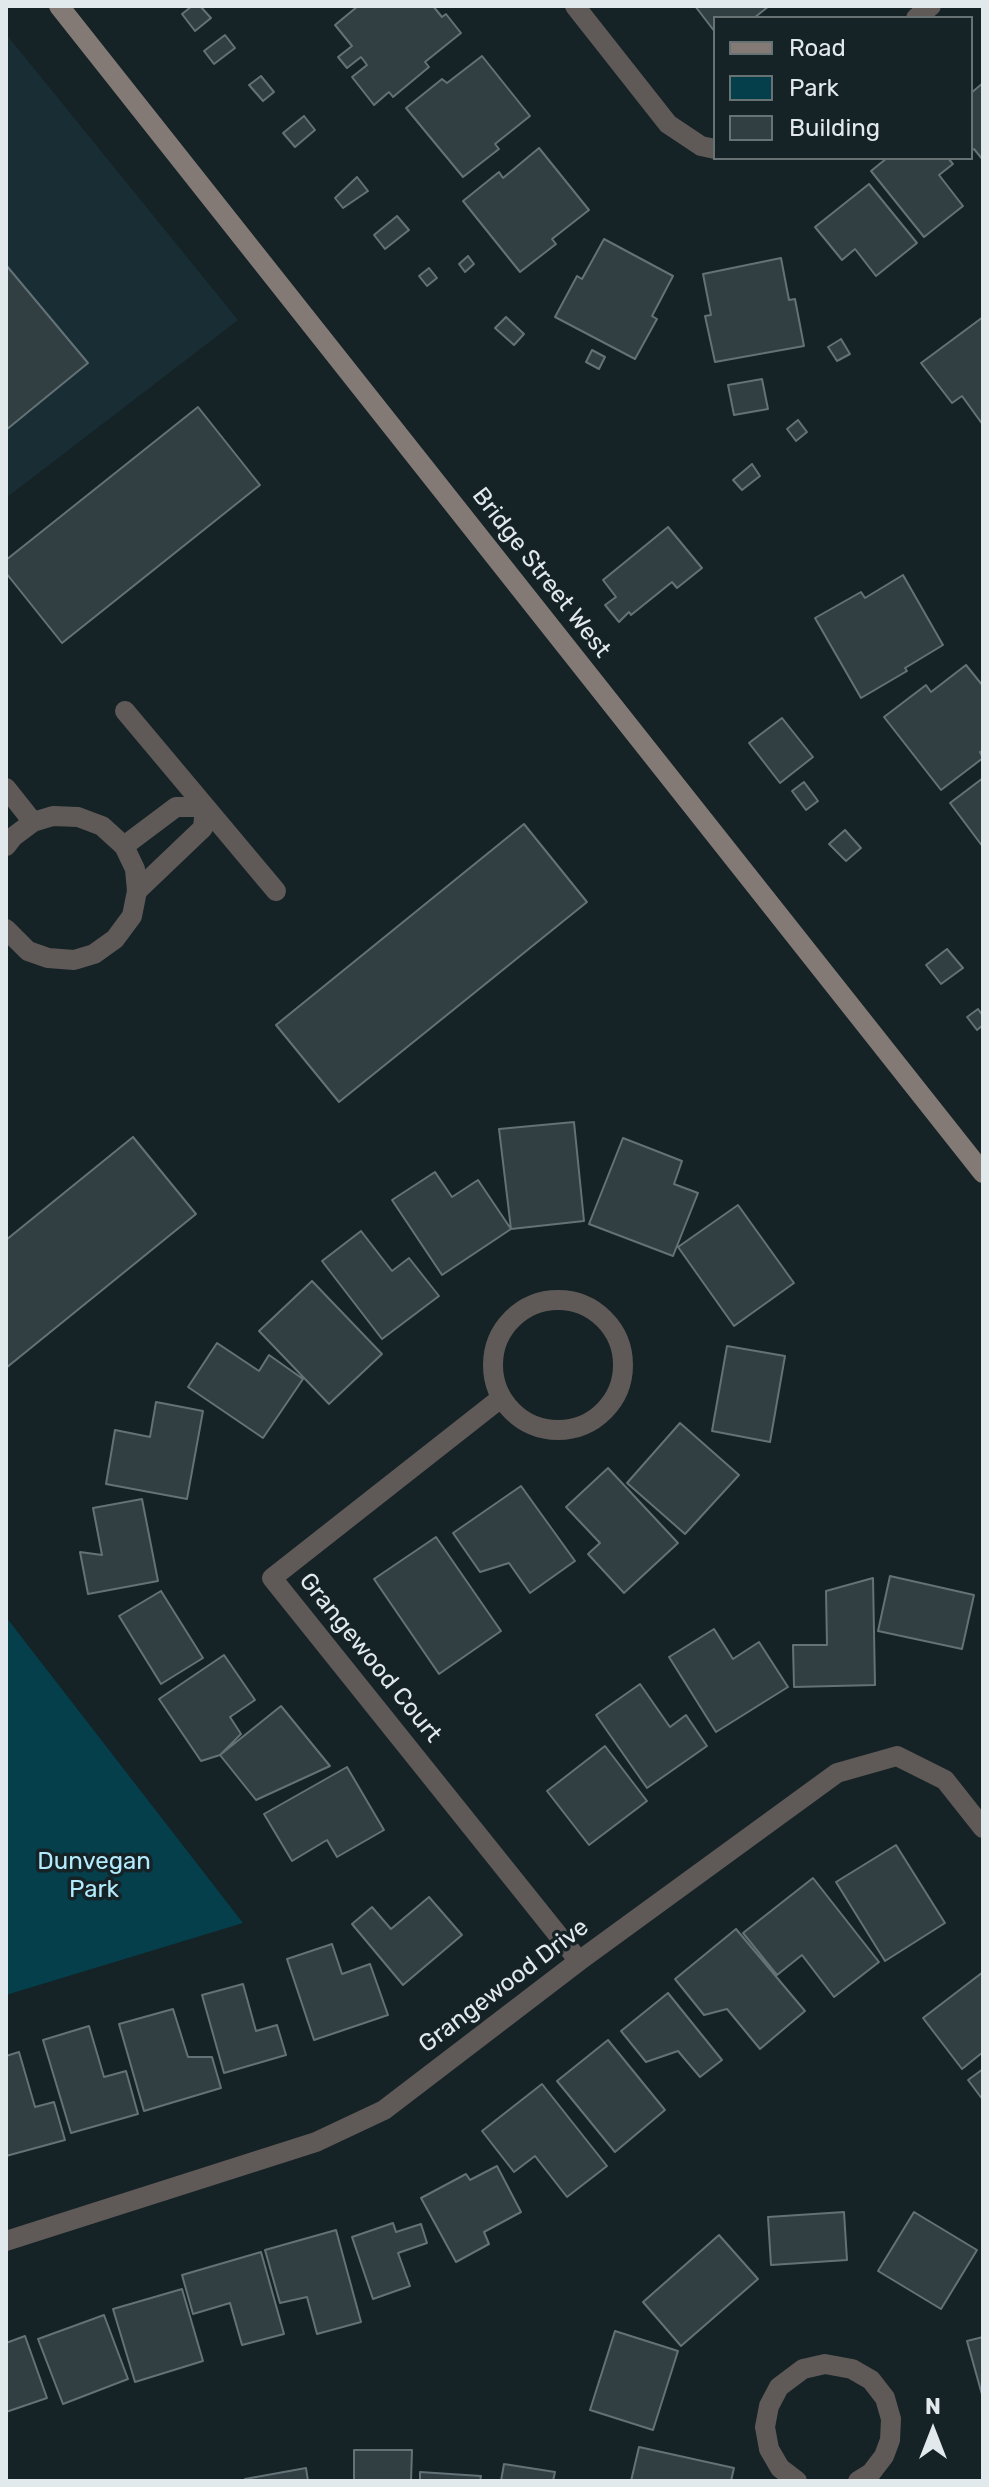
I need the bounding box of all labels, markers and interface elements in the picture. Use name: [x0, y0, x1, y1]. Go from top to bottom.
legend: [713, 16, 973, 160]
text: Road: [789, 34, 846, 62]
text: Park: [789, 74, 839, 102]
text: Building: [789, 114, 880, 142]
street label: Bridge Street West: [466, 482, 616, 664]
street label: Grangewood Court: [293, 1567, 447, 1749]
park label: Dunvegan Park: [37, 1848, 151, 1904]
street label: Grangewood Drive: [414, 1913, 594, 2059]
north arrow: [893, 2391, 973, 2471]
text: N: [925, 2393, 941, 2420]

